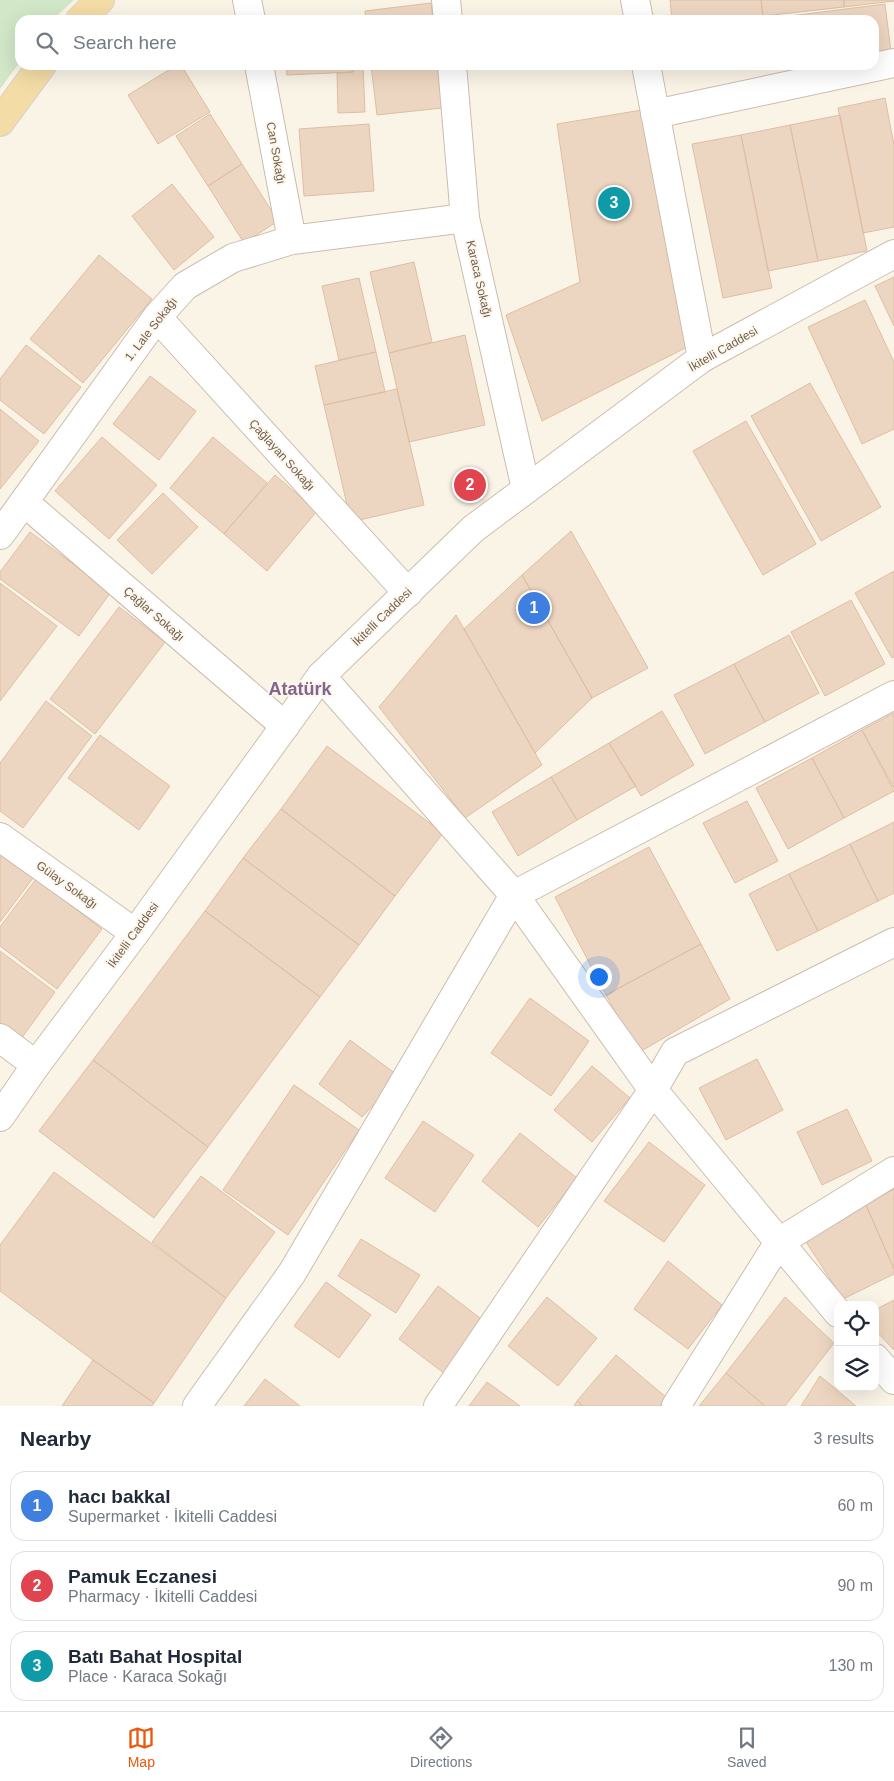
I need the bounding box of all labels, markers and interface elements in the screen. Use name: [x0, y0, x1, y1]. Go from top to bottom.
search box: [15, 15, 879, 70]
icon: search: [33, 29, 61, 57]
text: Search here: [73, 32, 177, 53]
street label: Can Sokağı: [264, 121, 288, 185]
pin: 3: [598, 184, 630, 222]
street label: Karaca Sokağı: [463, 239, 495, 319]
street label: 1. Lale Sokağı: [122, 294, 180, 364]
street label: İkitelli Caddesi: [686, 324, 760, 374]
street label: Çağlayan Sokağı: [246, 416, 318, 494]
pin: 2: [454, 466, 486, 504]
street label: Çağlar Sokağı: [121, 584, 187, 644]
street label: İkitelli Caddesi: [349, 585, 415, 649]
pin: 1: [518, 589, 550, 627]
district label: Atatürk: [268, 679, 332, 699]
street label: Gülay Sokağı: [34, 858, 100, 912]
street label: İkitelli Caddesi: [105, 900, 161, 970]
your location: [586, 964, 612, 990]
map controls: [834, 1301, 879, 1391]
button: locate: [834, 1301, 879, 1346]
button: layers: [834, 1346, 879, 1391]
text: Nearby: [20, 1427, 91, 1450]
text: 3 results: [814, 1430, 874, 1447]
text: hacı bakkal: [68, 1486, 170, 1507]
text: 1: [33, 1497, 41, 1514]
text: 60 m: [837, 1497, 873, 1514]
text: Supermarket · İkitelli Caddesi: [68, 1508, 277, 1525]
text: Pamuk Eczanesi: [68, 1566, 217, 1587]
text: 2: [33, 1577, 41, 1594]
text: 90 m: [837, 1577, 873, 1594]
text: Pharmacy · İkitelli Caddesi: [68, 1588, 257, 1605]
text: Batı Bahat Hospital: [68, 1646, 242, 1667]
text: 3: [33, 1657, 41, 1674]
text: 130 m: [829, 1657, 873, 1674]
text: Place · Karaca Sokağı: [68, 1668, 227, 1685]
tab: Map: [127, 1724, 155, 1770]
tab: Directions: [410, 1724, 472, 1770]
tab: Saved: [727, 1724, 767, 1770]

